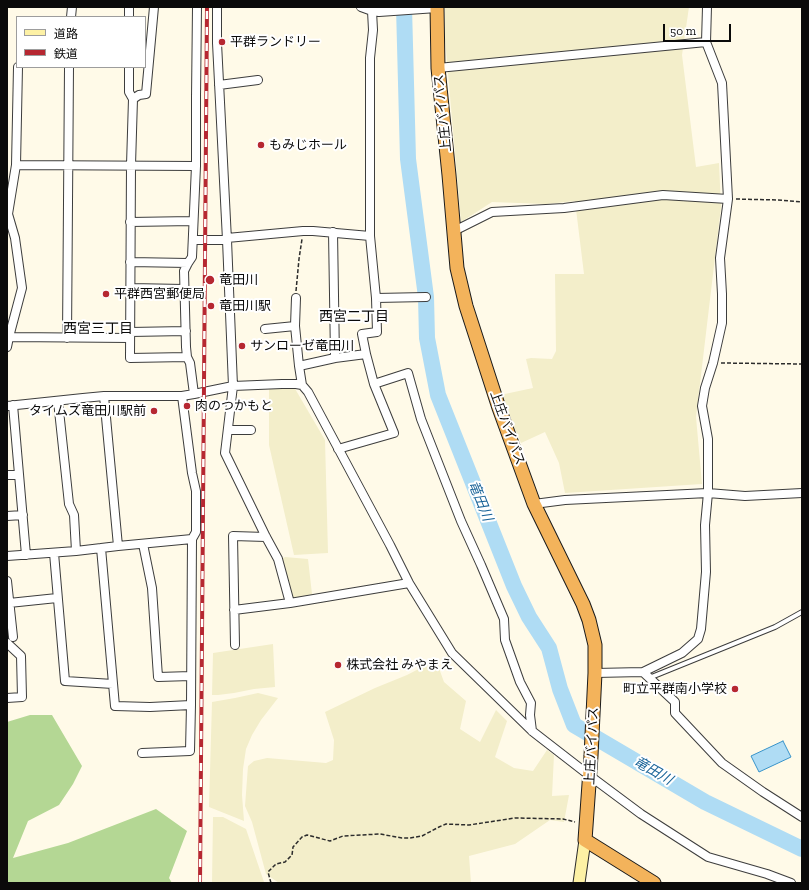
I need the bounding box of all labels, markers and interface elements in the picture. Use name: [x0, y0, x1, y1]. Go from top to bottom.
legend: [16, 16, 146, 68]
scale bar: [665, 16, 733, 42]
text: 50 m: [670, 24, 696, 38]
text: 道路: [54, 27, 78, 41]
place label: 平群ランドリー: [230, 34, 321, 50]
marker: 平群ランドリー: [217, 37, 227, 47]
text: 鉄道: [54, 47, 78, 61]
street label: 上庄バイパス: [431, 73, 455, 153]
place label: もみじホール: [269, 137, 347, 153]
marker: もみじホール: [256, 140, 266, 150]
place label: 竜田川: [219, 272, 258, 288]
marker: 竜田川: [204, 274, 216, 286]
place label: 平群西宮郵便局: [114, 286, 205, 302]
marker: 平群西宮郵便局: [101, 289, 111, 299]
place label: 竜田川駅: [219, 298, 271, 314]
marker: 竜田川駅: [206, 301, 216, 311]
district label: 西宮二丁目: [319, 309, 389, 325]
district label: 西宮三丁目: [63, 321, 133, 337]
place label: サンローゼ竜田川: [250, 338, 354, 354]
marker: サンローゼ竜田川: [237, 341, 247, 351]
street label: 上庄バイパス: [486, 389, 528, 467]
place label: 肉のつかもと: [195, 398, 273, 414]
marker: 肉のつかもと: [182, 401, 192, 411]
place label: タイムズ竜田川駅前: [29, 403, 146, 419]
marker: タイムズ竜田川駅前: [149, 406, 159, 416]
water label: 竜田川: [464, 478, 496, 524]
place label: 株式会社 みやまえ: [346, 657, 453, 673]
marker: 株式会社 みやまえ: [333, 660, 343, 670]
place label: 町立平群南小学校: [623, 681, 727, 697]
marker: 町立平群南小学校: [730, 684, 740, 694]
street label: 上庄バイパス: [582, 707, 602, 785]
water label: 竜田川: [631, 753, 675, 789]

